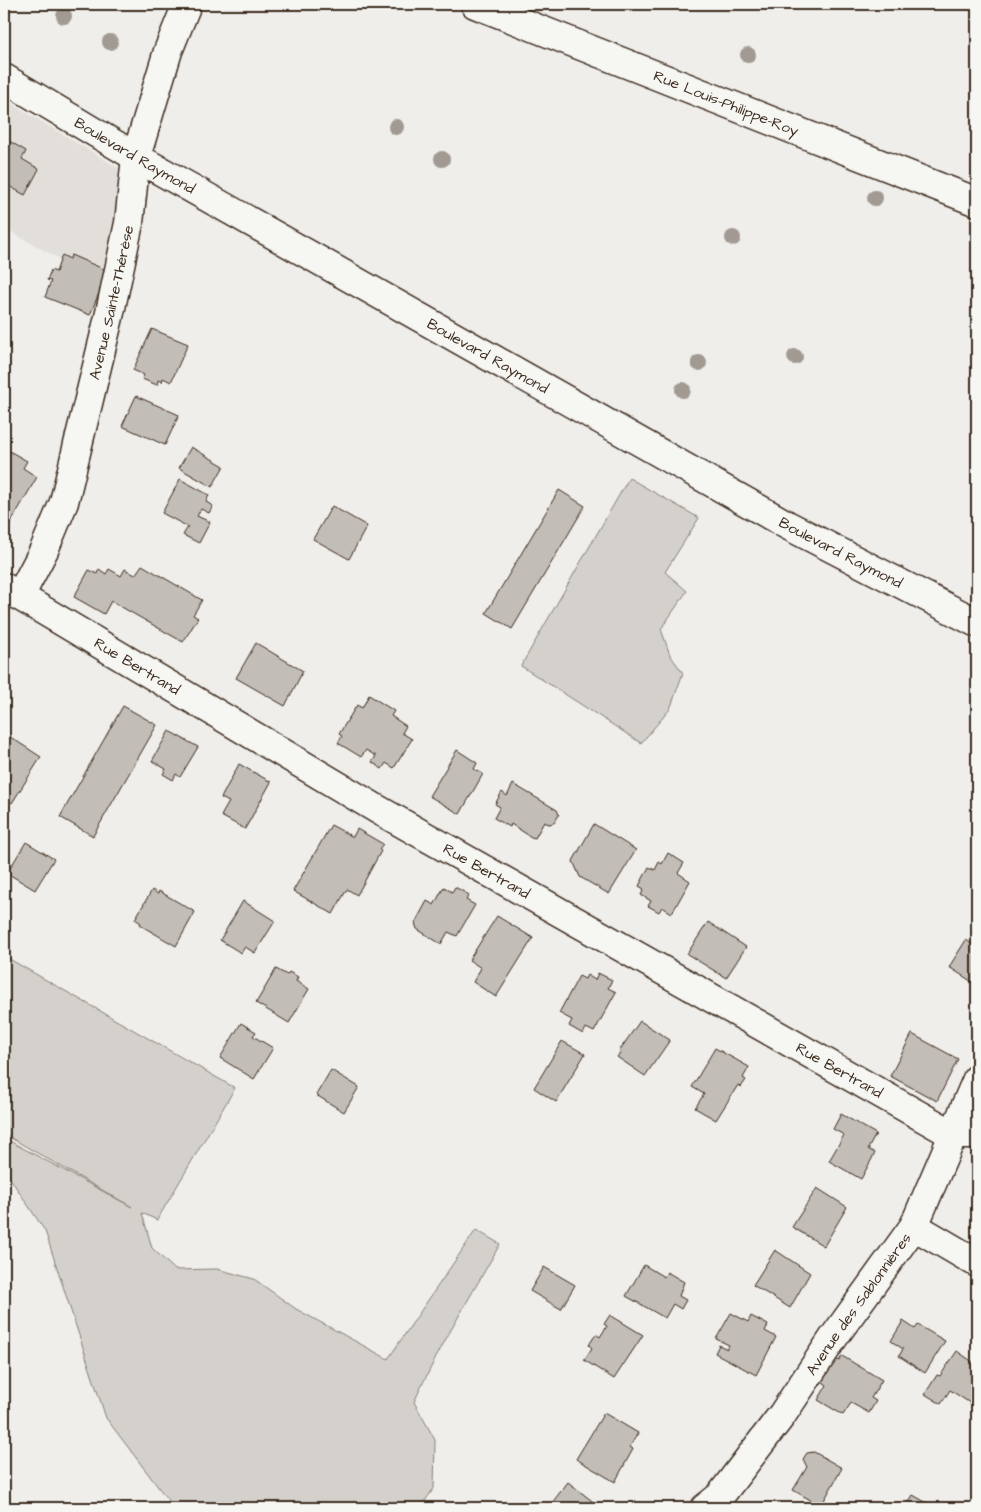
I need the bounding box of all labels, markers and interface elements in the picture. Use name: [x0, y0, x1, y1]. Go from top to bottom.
street label: Rue Louis-Philippe-Roy: [651, 65, 802, 142]
street label: Boulevard Raymond: [70, 112, 199, 199]
street label: Avenue Sainte-Thérèse: [84, 223, 139, 382]
street label: Boulevard Raymond: [423, 313, 553, 399]
street label: Boulevard Raymond: [775, 512, 906, 593]
street label: Rue Bertrand: [90, 633, 184, 700]
street label: Rue Bertrand: [439, 838, 534, 904]
street label: Rue Bertrand: [792, 1037, 887, 1103]
street label: Avenue des Sablonnières: [801, 1228, 916, 1379]

